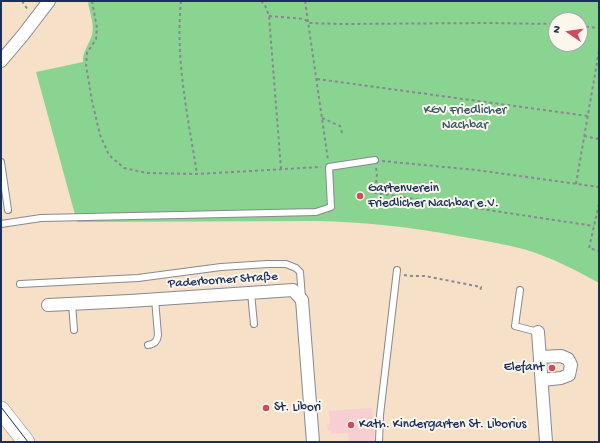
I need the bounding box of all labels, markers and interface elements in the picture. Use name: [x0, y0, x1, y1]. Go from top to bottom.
north arrow: [548, 12, 588, 52]
text: N: [551, 25, 564, 34]
park label: KGV Friedlicher Nachbar: [424, 103, 506, 134]
place label: Gartenverein Friedlicher Nachbar e.V.: [368, 181, 499, 212]
marker: Gartenverein Friedlicher Nachbar e.V.: [355, 191, 365, 201]
street label: Paderborner Straße: [168, 269, 278, 293]
place label: Elefant: [504, 360, 544, 376]
marker: Elefant: [547, 363, 557, 373]
place label: St. Libori: [274, 400, 321, 416]
marker: St. Libori: [261, 403, 271, 413]
place label: Kath. Kindergarten St. Liborius: [359, 417, 526, 433]
marker: Kath. Kindergarten St. Liborius: [346, 420, 356, 430]

